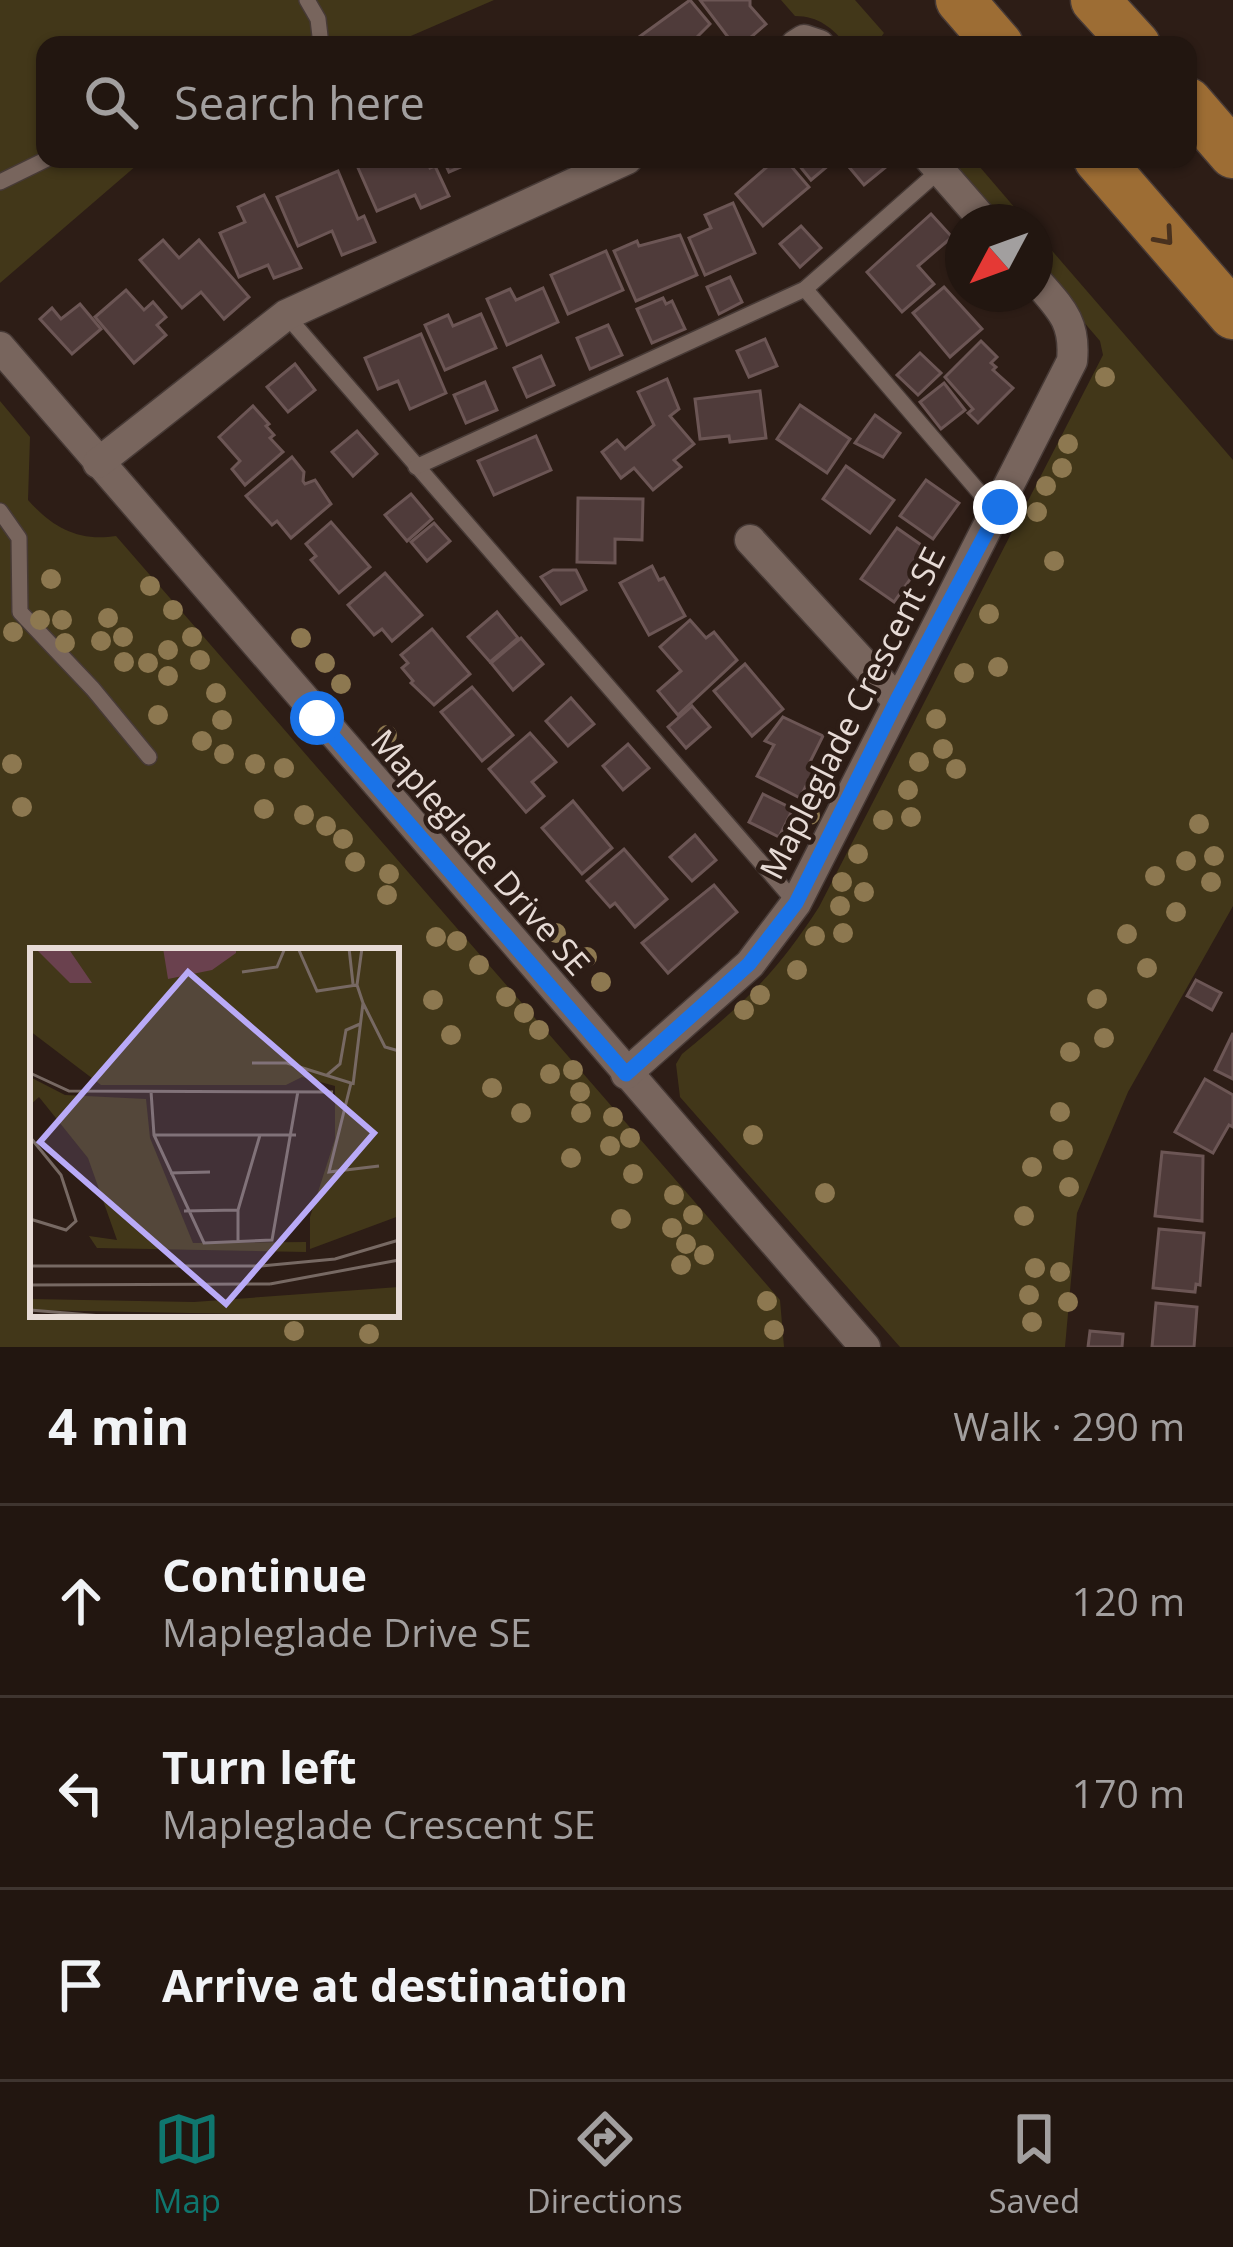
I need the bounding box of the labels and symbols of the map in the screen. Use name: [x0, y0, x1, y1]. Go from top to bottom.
north arrow: [945, 204, 1053, 312]
one-way arrow: [1151, 223, 1173, 245]
route end: [973, 480, 1027, 534]
street label: Mapleglade Crescent SE: [749, 539, 955, 887]
route start: [290, 691, 344, 745]
street label: Mapleglade Drive SE: [361, 719, 601, 985]
inset map: [30, 948, 399, 1317]

